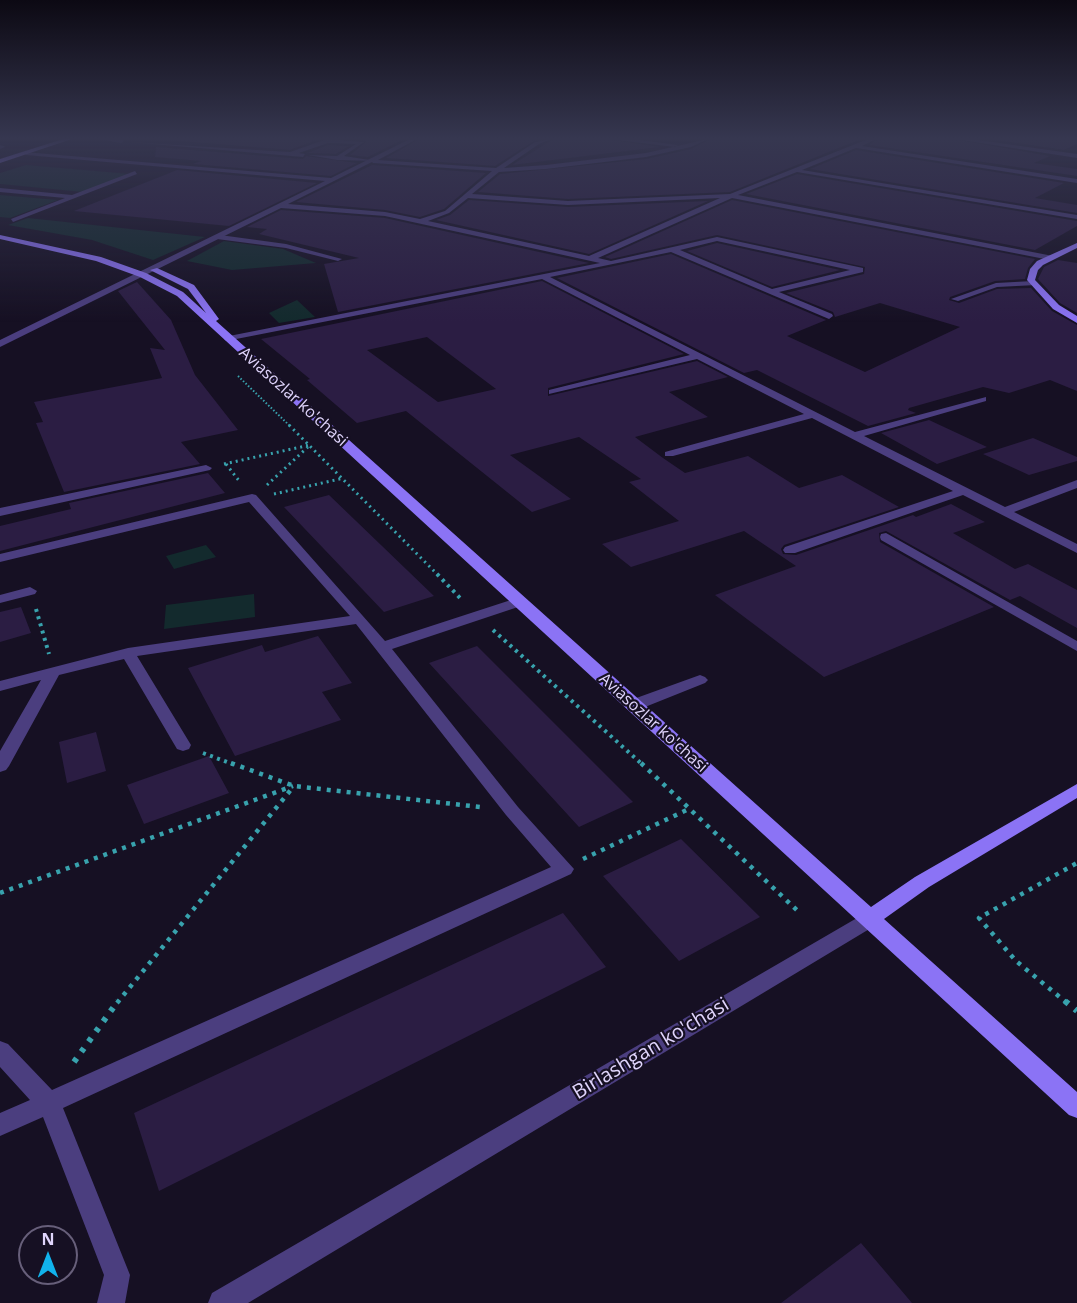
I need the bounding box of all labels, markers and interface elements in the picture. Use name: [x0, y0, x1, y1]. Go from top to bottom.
street label: Aviasozlar ko'chasi: [235, 343, 351, 451]
street label: Aviasozlar ko'chasi: [595, 669, 711, 777]
street label: Birlashgan ko'chasi: [569, 993, 733, 1105]
north arrow: [18, 1225, 78, 1285]
text: N: [41, 1228, 55, 1250]

